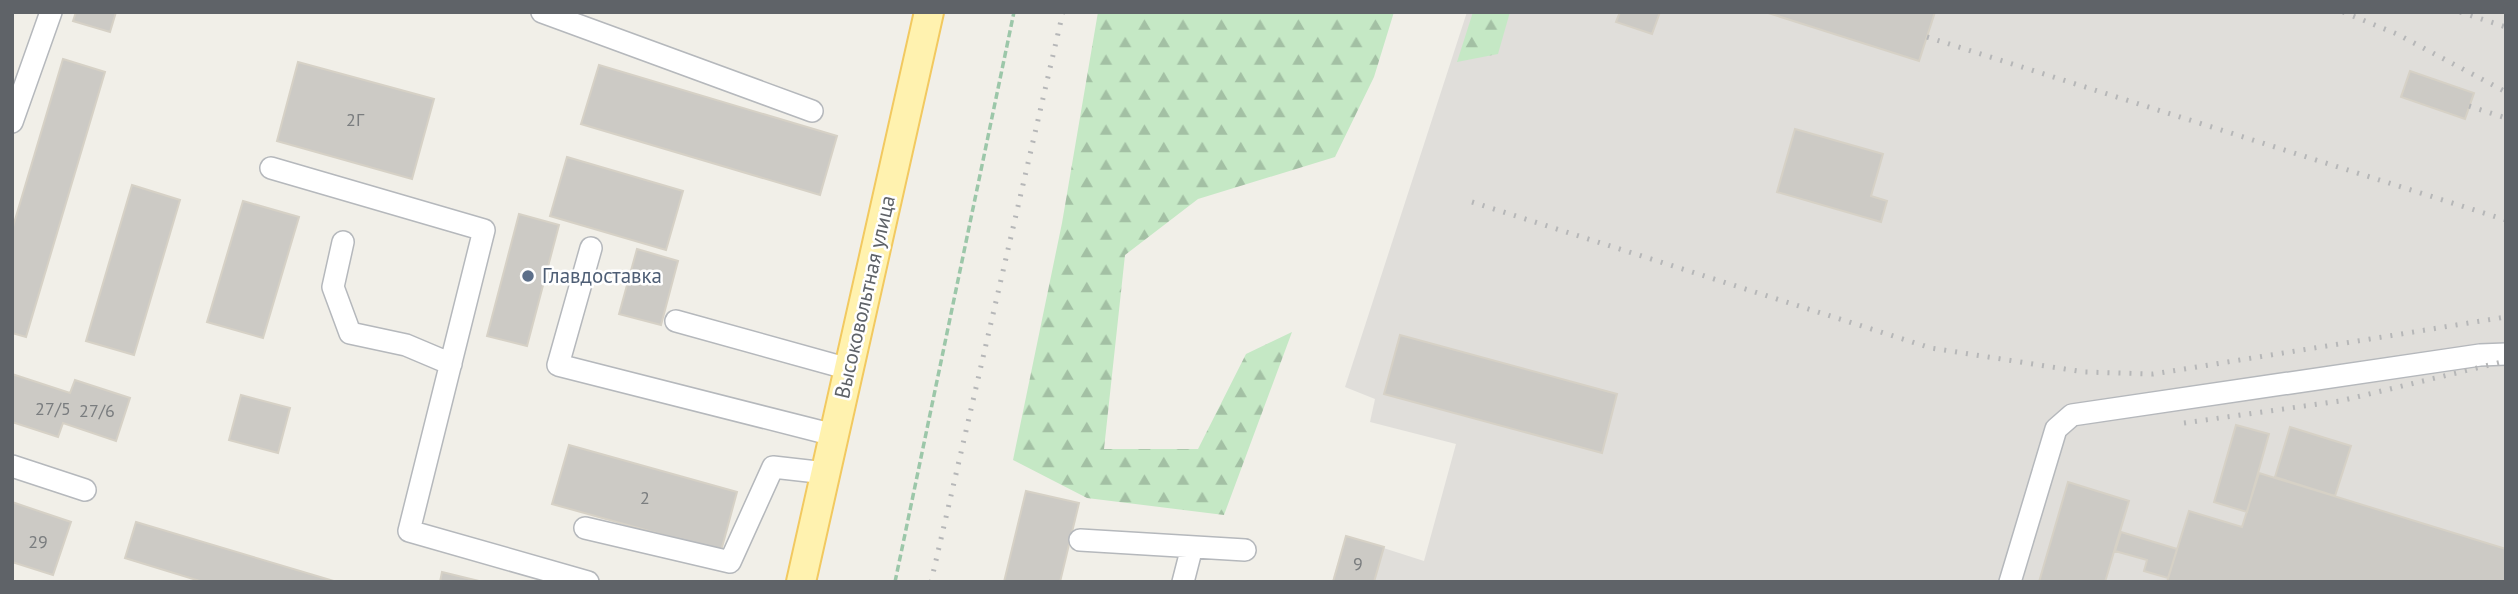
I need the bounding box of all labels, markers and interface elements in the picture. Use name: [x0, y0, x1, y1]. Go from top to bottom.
house number: 2Г: [346, 108, 365, 131]
street label: Высоковольтная улица: [828, 193, 901, 401]
place label: Главдоставка: [542, 262, 662, 289]
marker: Главдоставка: [520, 268, 536, 284]
house number: 27/5: [35, 397, 71, 420]
house number: 27/6: [79, 399, 115, 422]
house number: 2: [640, 486, 650, 509]
house number: 29: [28, 530, 48, 553]
house number: 9: [1353, 552, 1363, 575]

